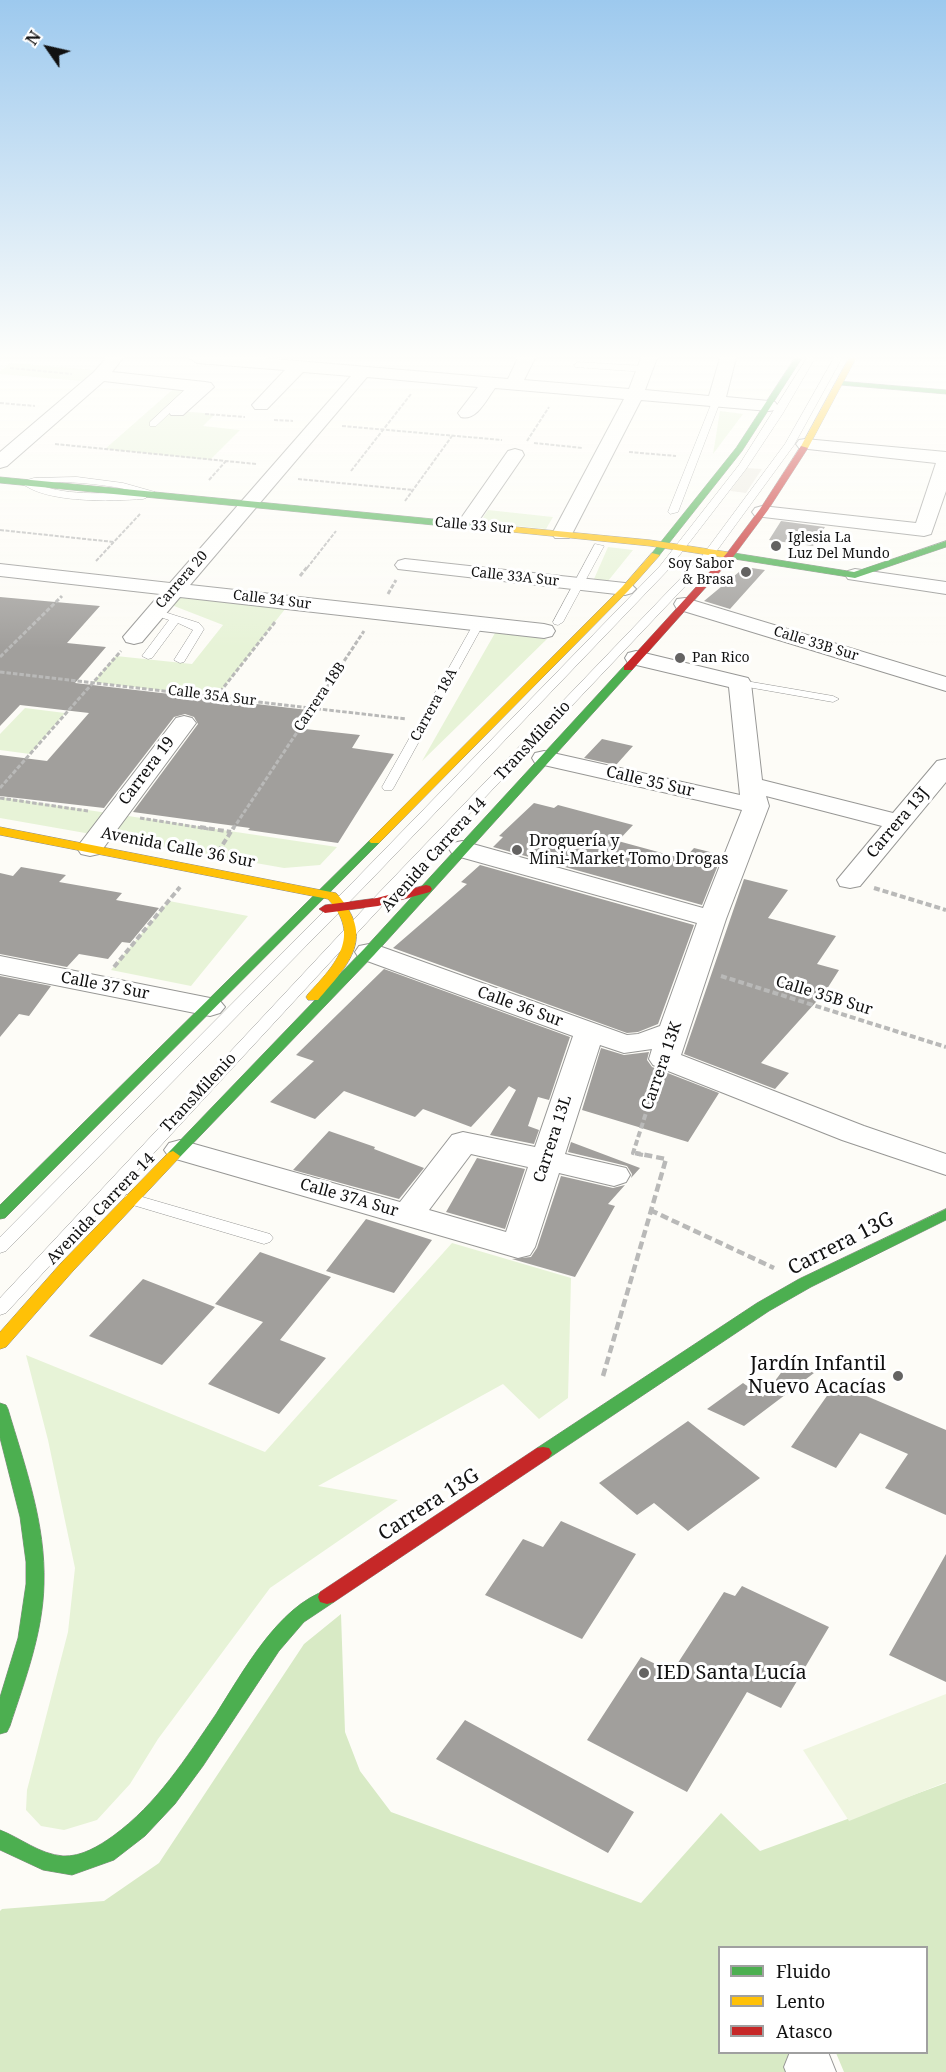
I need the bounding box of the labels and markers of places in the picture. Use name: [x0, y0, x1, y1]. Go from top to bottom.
place label: Iglesia La Luz Del Mundo: [788, 530, 890, 562]
marker: Iglesia La Luz Del Mundo: [769, 539, 783, 553]
place label: Soy Sabor & Brasa: [668, 556, 734, 588]
marker: Soy Sabor & Brasa: [739, 565, 753, 579]
place label: Pan Rico: [692, 650, 750, 666]
marker: Pan Rico: [673, 651, 687, 665]
place label: Droguería y Mini-Market Tomo Drogas: [529, 831, 728, 869]
marker: Droguería y Mini-Market Tomo Drogas: [510, 843, 524, 857]
place label: Jardín Infantil Nuevo Acacías: [748, 1352, 886, 1399]
marker: Jardín Infantil Nuevo Acacías: [891, 1369, 905, 1383]
place label: IED Santa Lucía: [656, 1661, 807, 1685]
marker: IED Santa Lucía: [637, 1666, 651, 1680]

